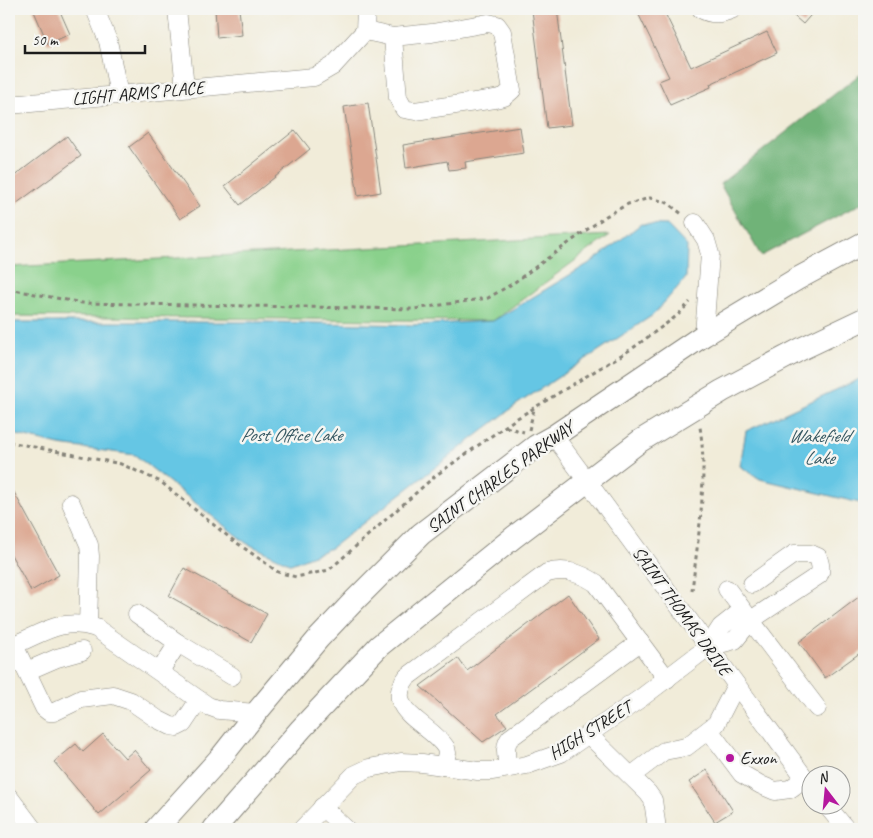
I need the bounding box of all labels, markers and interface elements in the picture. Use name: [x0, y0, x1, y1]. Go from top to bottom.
scale bar: [25, 22, 145, 54]
text: 50 m: [32, 31, 59, 50]
street label: LIGHT ARMS PLACE: [71, 76, 207, 110]
street label: SAINT CHARLES PARKWAY: [422, 414, 581, 538]
water label: Post Office Lake: [241, 423, 344, 447]
water label: Wakefield Lake: [789, 424, 855, 470]
street label: SAINT THOMAS DRIVE: [628, 542, 737, 682]
street label: HIGH STREET: [544, 694, 639, 764]
place label: Exxon: [740, 747, 777, 769]
marker: Exxon: [724, 752, 736, 764]
north arrow: [800, 766, 850, 816]
text: N: [816, 768, 831, 787]

